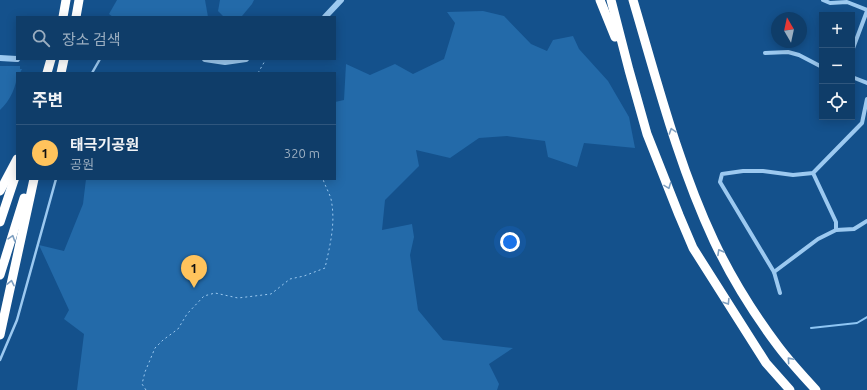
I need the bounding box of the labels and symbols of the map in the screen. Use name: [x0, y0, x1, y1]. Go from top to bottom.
north arrow: [771, 12, 807, 48]
one-way arrow: [668, 128, 677, 135]
one-way arrow: [663, 183, 671, 190]
your location: [500, 232, 520, 252]
one-way arrow: [7, 234, 16, 241]
one-way arrow: [717, 248, 724, 256]
pin: 1: [181, 255, 207, 288]
one-way arrow: [7, 280, 15, 286]
one-way arrow: [722, 298, 729, 305]
one-way arrow: [788, 358, 795, 365]

